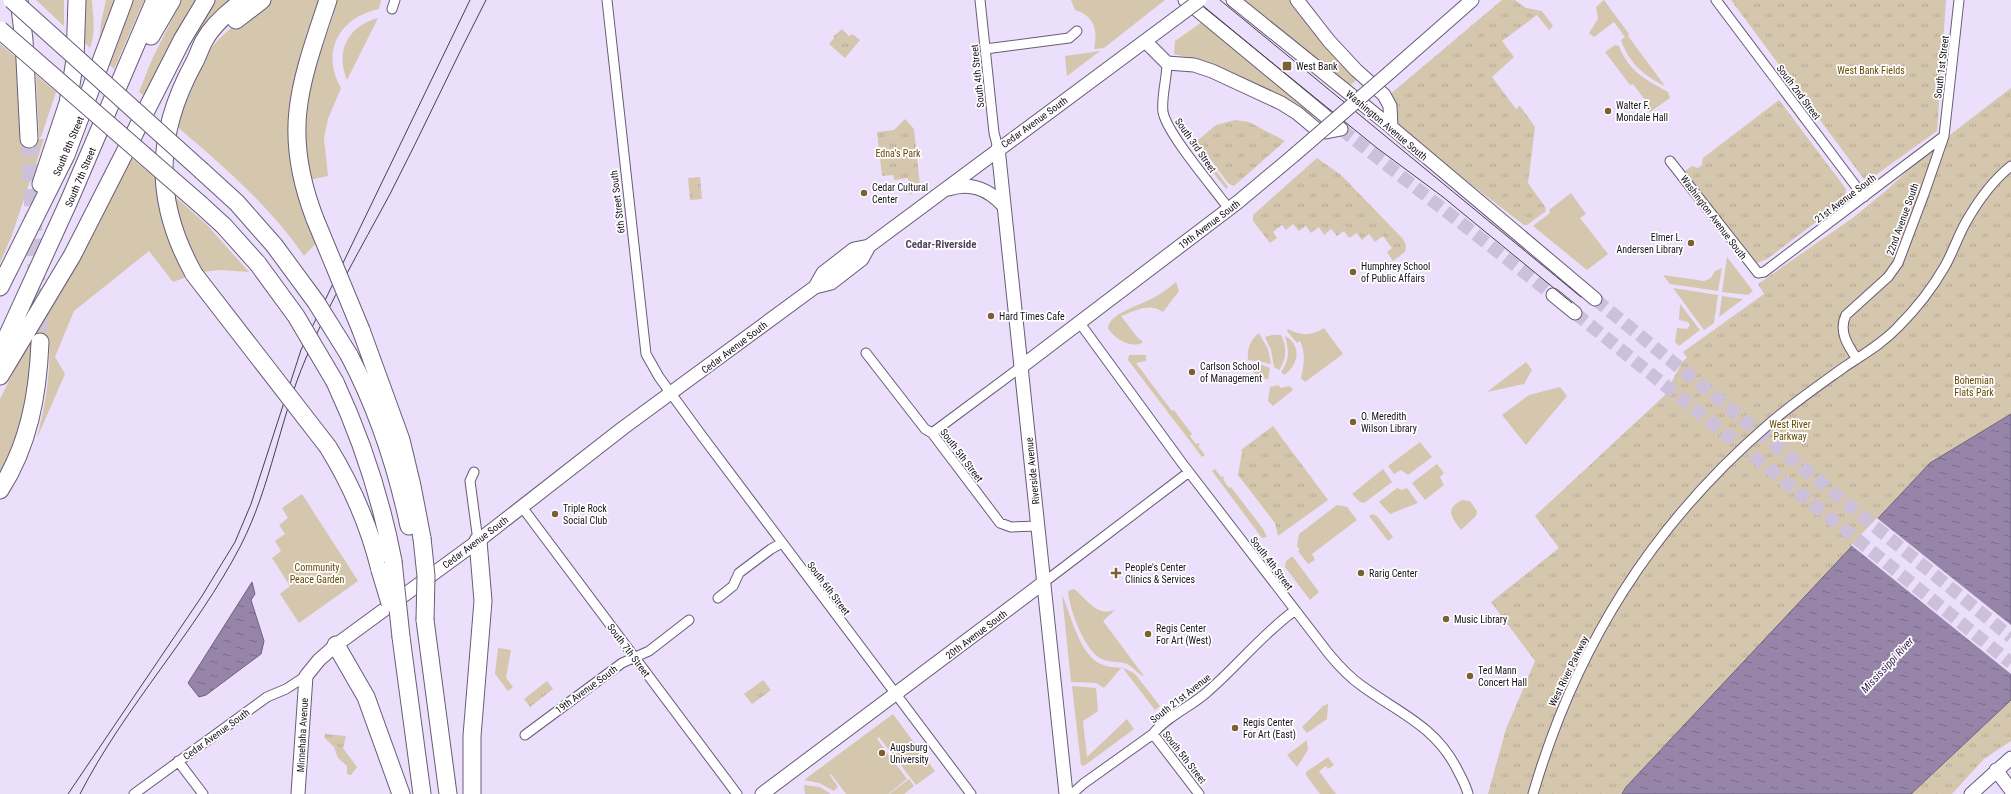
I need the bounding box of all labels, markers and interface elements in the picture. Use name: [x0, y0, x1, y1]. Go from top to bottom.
street label: South 1st Street: [1932, 35, 1951, 99]
street label: South 4th Street: [969, 44, 986, 108]
marker: West Bank: [1281, 60, 1293, 72]
place label: West Bank: [1296, 61, 1338, 72]
street label: South 2nd Street: [1774, 63, 1823, 122]
park label: West Bank Fields: [1837, 65, 1905, 76]
street label: Washington Avenue South: [1344, 88, 1430, 163]
street label: Cedar Avenue South: [999, 95, 1070, 150]
place label: Walter F. Mondale Hall: [1616, 100, 1668, 123]
marker: Walter F. Mondale Hall: [1603, 106, 1613, 116]
street label: South 8th Street: [51, 115, 86, 178]
street label: South 3rd Street: [1173, 116, 1218, 175]
street label: South 7th Street: [63, 146, 98, 209]
park label: Edna's Park: [875, 148, 921, 159]
street label: 6th Street South: [608, 170, 627, 234]
street label: 21st Avenue South: [1813, 172, 1878, 225]
street label: Washington Avenue South: [1678, 173, 1749, 262]
street label: 22nd Avenue South: [1884, 181, 1921, 257]
place label: Cedar Cultural Center: [872, 182, 928, 205]
marker: Cedar Cultural Center: [859, 188, 869, 198]
street label: 19th Avenue South: [1176, 198, 1242, 251]
place label: Elmer L. Andersen Library: [1616, 232, 1683, 255]
district label: Cedar-Riverside: [906, 238, 976, 251]
marker: Elmer L. Andersen Library: [1686, 238, 1696, 248]
place label: Humphrey School of Public Affairs: [1361, 261, 1430, 284]
marker: Humphrey School of Public Affairs: [1348, 267, 1358, 277]
marker: Hard Times Cafe: [986, 311, 996, 321]
place label: Hard Times Cafe: [999, 311, 1065, 322]
street label: Cedar Avenue South: [699, 319, 769, 376]
place label: Carlson School of Management: [1200, 361, 1262, 384]
marker: Carlson School of Management: [1187, 367, 1197, 377]
park label: Bohemian Flats Park: [1954, 375, 1994, 398]
place label: O. Meredith Wilson Library: [1361, 411, 1417, 434]
marker: O. Meredith Wilson Library: [1348, 417, 1358, 427]
park label: West River Parkway: [1769, 419, 1811, 442]
street label: South 5th Street: [938, 427, 985, 484]
street label: Riverside Avenue: [1023, 437, 1041, 505]
place label: Triple Rock Social Club: [563, 503, 607, 526]
marker: Triple Rock Social Club: [550, 509, 560, 519]
street label: Cedar Avenue South: [440, 514, 510, 571]
street label: South 4th Street: [1248, 535, 1295, 592]
street label: South 6th Street: [805, 560, 852, 617]
park label: Community Peace Garden: [290, 562, 345, 585]
place label: People's Center Clinics & Services: [1125, 562, 1195, 585]
marker: People's Center Clinics & Services: [1110, 567, 1122, 579]
marker: Rarig Center: [1356, 568, 1366, 578]
place label: Rarig Center: [1369, 568, 1418, 579]
street label: 20th Avenue South: [943, 608, 1009, 661]
marker: Music Library: [1441, 614, 1451, 624]
place label: Music Library: [1454, 614, 1507, 625]
street label: South 7th Street: [605, 622, 652, 679]
place label: Regis Center For Art (West): [1156, 623, 1211, 647]
marker: Regis Center For Art (West): [1143, 629, 1153, 639]
street label: West River Parkway: [1547, 634, 1590, 708]
water label: Mississippi River: [1858, 634, 1917, 696]
street label: 19th Avenue South: [553, 663, 620, 716]
place label: Ted Mann Concert Hall: [1478, 665, 1527, 688]
street label: South 21st Avenue: [1148, 671, 1213, 725]
marker: Ted Mann Concert Hall: [1465, 671, 1475, 681]
street label: Minnehaha Avenue: [295, 697, 310, 773]
street label: Cedar Avenue South: [181, 707, 252, 762]
place label: Regis Center For Art (East): [1243, 717, 1296, 741]
marker: Regis Center For Art (East): [1230, 723, 1240, 733]
street label: South 5th Street: [1161, 729, 1209, 786]
place label: Augsburg University: [890, 742, 929, 765]
marker: Augsburg University: [877, 748, 887, 758]

